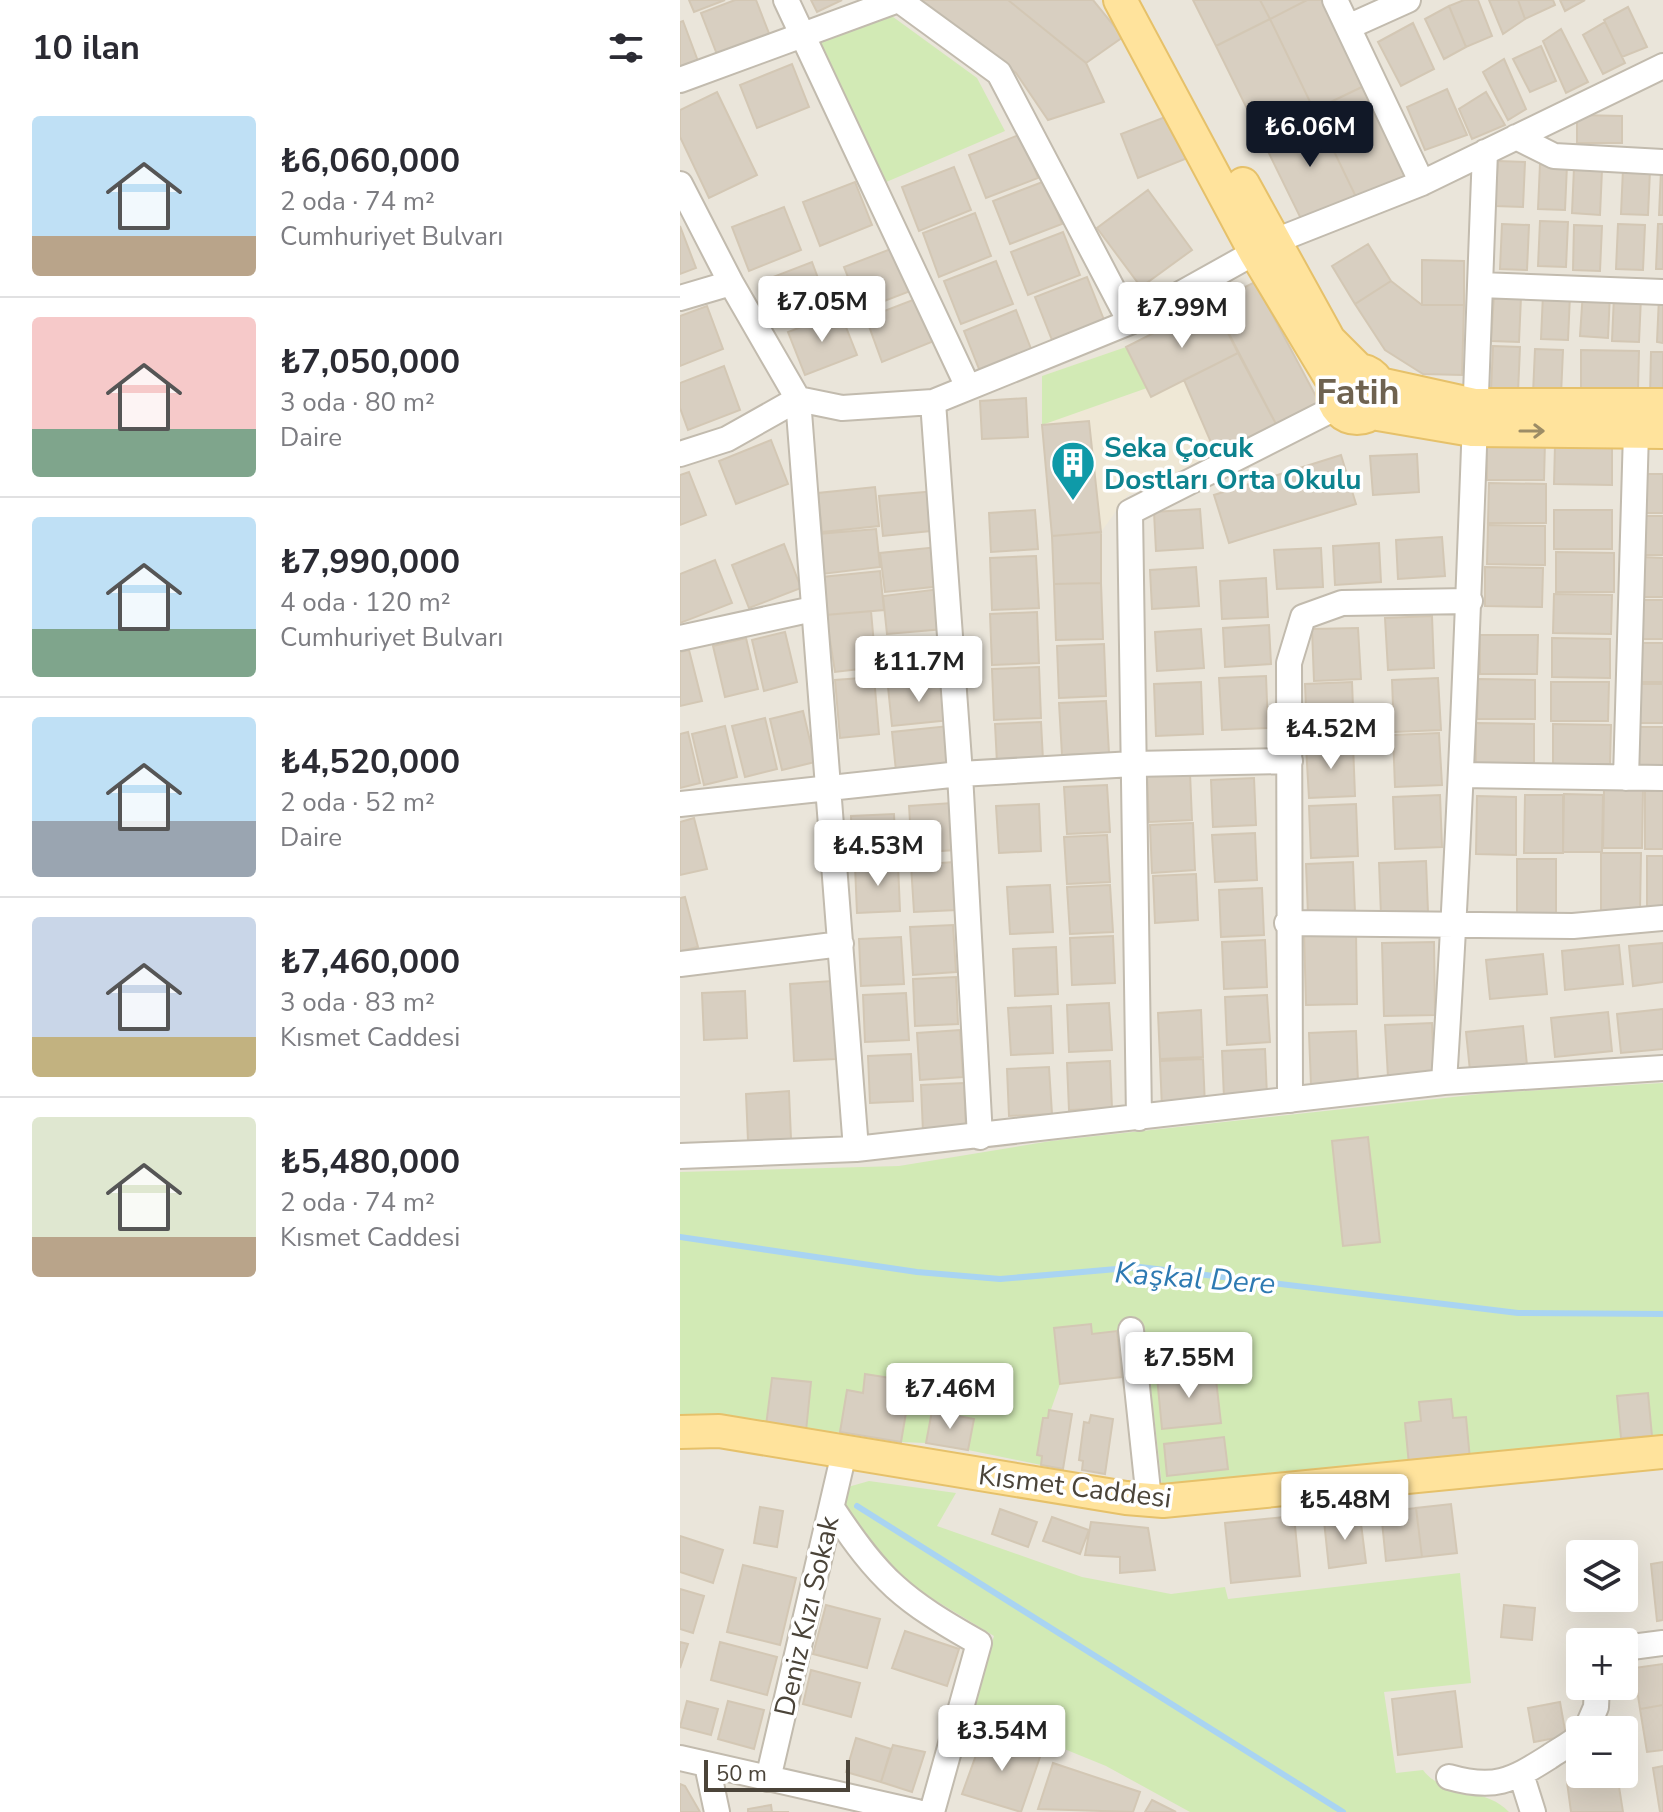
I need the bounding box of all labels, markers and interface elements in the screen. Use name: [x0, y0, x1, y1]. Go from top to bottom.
text: 10 ilan: [32, 25, 140, 71]
icon: filters: [604, 26, 648, 70]
pin: ₺6.06M: [1245, 101, 1375, 169]
text: ₺6.06M: [1264, 109, 1356, 144]
text: ₺6,060,000: [280, 138, 460, 184]
icon: home: [96, 148, 192, 244]
text: 2 oda · 74 m²: [280, 184, 435, 219]
text: Cumhuriyet Bulvarı: [280, 219, 503, 254]
pin: ₺7.05M: [757, 276, 887, 344]
pin: ₺7.99M: [1117, 282, 1247, 350]
text: ₺7.05M: [776, 284, 868, 319]
text: ₺7.99M: [1136, 290, 1228, 325]
text: ₺7,050,000: [280, 339, 460, 385]
icon: home: [96, 349, 192, 445]
district label: Fatih: [1316, 368, 1400, 417]
text: 3 oda · 80 m²: [280, 385, 435, 420]
text: Daire: [280, 420, 342, 455]
one-way arrow: [1518, 423, 1545, 439]
place label: Seka Çocuk Dostları Orta Okulu: [1104, 429, 1361, 499]
building icon: Seka Çocuk Dostları Orta Okulu: [1049, 439, 1097, 502]
text: ₺7,990,000: [280, 539, 460, 585]
icon: home: [96, 549, 192, 645]
text: 4 oda · 120 m²: [280, 585, 451, 620]
text: Cumhuriyet Bulvarı: [280, 620, 503, 655]
pin: ₺11.7M: [854, 636, 984, 704]
text: ₺11.7M: [873, 644, 965, 679]
pin: ₺4.52M: [1266, 703, 1396, 771]
text: ₺4.52M: [1285, 711, 1377, 746]
text: ₺4,520,000: [280, 739, 460, 785]
icon: home: [96, 749, 192, 845]
text: 2 oda · 52 m²: [280, 785, 435, 820]
text: Daire: [280, 820, 342, 855]
pin: ₺4.53M: [813, 820, 943, 888]
text: ₺4.53M: [832, 828, 924, 863]
text: ₺7,460,000: [280, 939, 460, 985]
icon: home: [96, 949, 192, 1045]
text: 3 oda · 83 m²: [280, 985, 435, 1020]
text: Kısmet Caddesi: [280, 1020, 460, 1055]
text: ₺5,480,000: [280, 1139, 460, 1185]
icon: home: [96, 1149, 192, 1245]
text: 2 oda · 74 m²: [280, 1185, 435, 1220]
text: Kısmet Caddesi: [280, 1220, 460, 1255]
water label: Kaşkal Dere: [1113, 1252, 1277, 1305]
pin: ₺7.55M: [1124, 1332, 1254, 1400]
text: ₺7.55M: [1143, 1340, 1235, 1375]
pin: ₺7.46M: [885, 1363, 1015, 1431]
text: ₺7.46M: [904, 1371, 996, 1406]
street label: Kısmet Caddesi: [976, 1456, 1173, 1518]
pin: ₺5.48M: [1280, 1474, 1410, 1542]
text: ₺5.48M: [1299, 1482, 1391, 1517]
street label: Deniz Kızı Sokak: [765, 1511, 849, 1720]
map controls: [1566, 1540, 1638, 1788]
button: layers: [1566, 1540, 1638, 1612]
button: +: [1566, 1628, 1638, 1700]
pin: ₺3.54M: [937, 1705, 1067, 1773]
text: ₺3.54M: [956, 1713, 1048, 1748]
button: −: [1566, 1716, 1638, 1788]
scale bar: [704, 1756, 850, 1792]
text: 50 m: [716, 1759, 767, 1789]

